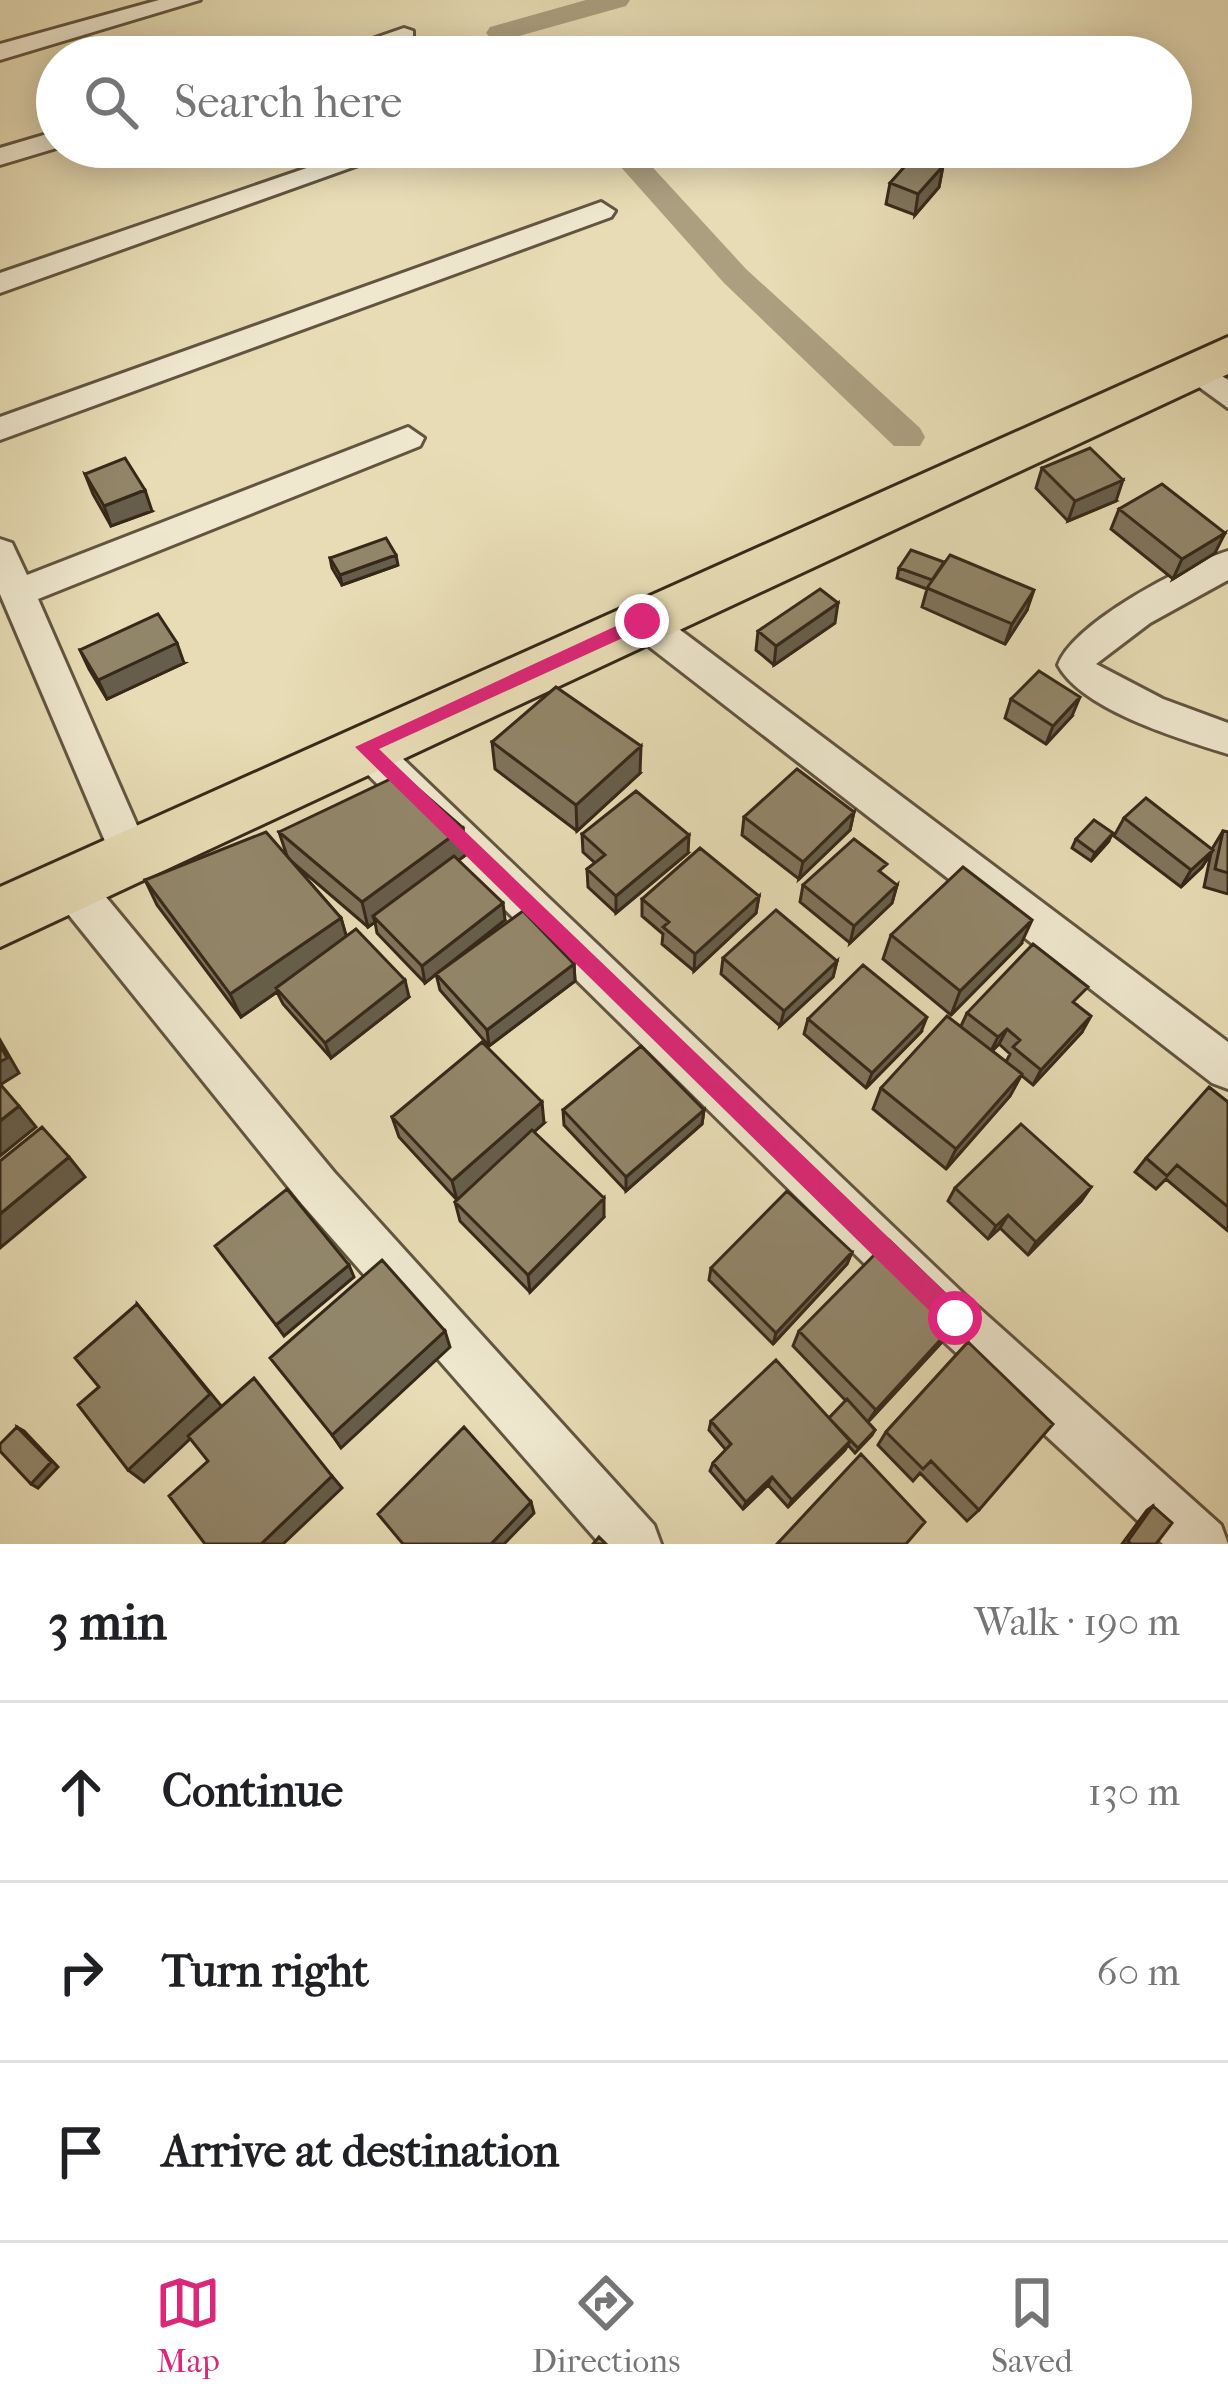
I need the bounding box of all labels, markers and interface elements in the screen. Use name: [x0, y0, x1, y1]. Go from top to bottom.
search box: [36, 36, 1192, 168]
icon: search: [78, 69, 144, 135]
text: Search here: [174, 76, 402, 129]
route end: [615, 594, 669, 648]
route start: [928, 1291, 982, 1345]
text: 3 min: [48, 1592, 167, 1652]
text: Walk · 190 m: [974, 1599, 1180, 1645]
icon: ahead: [48, 1759, 114, 1825]
text: Continue: [162, 1765, 343, 1818]
text: 130 m: [1088, 1769, 1180, 1815]
icon: right: [48, 1939, 114, 2005]
text: Turn right: [162, 1945, 369, 1998]
text: 60 m: [1097, 1949, 1180, 1995]
icon: arrive: [48, 2119, 114, 2185]
text: Arrive at destination: [162, 2125, 559, 2178]
tab: Map: [155, 2270, 221, 2381]
tab: Directions: [532, 2270, 680, 2381]
tab: Saved: [991, 2270, 1073, 2381]

